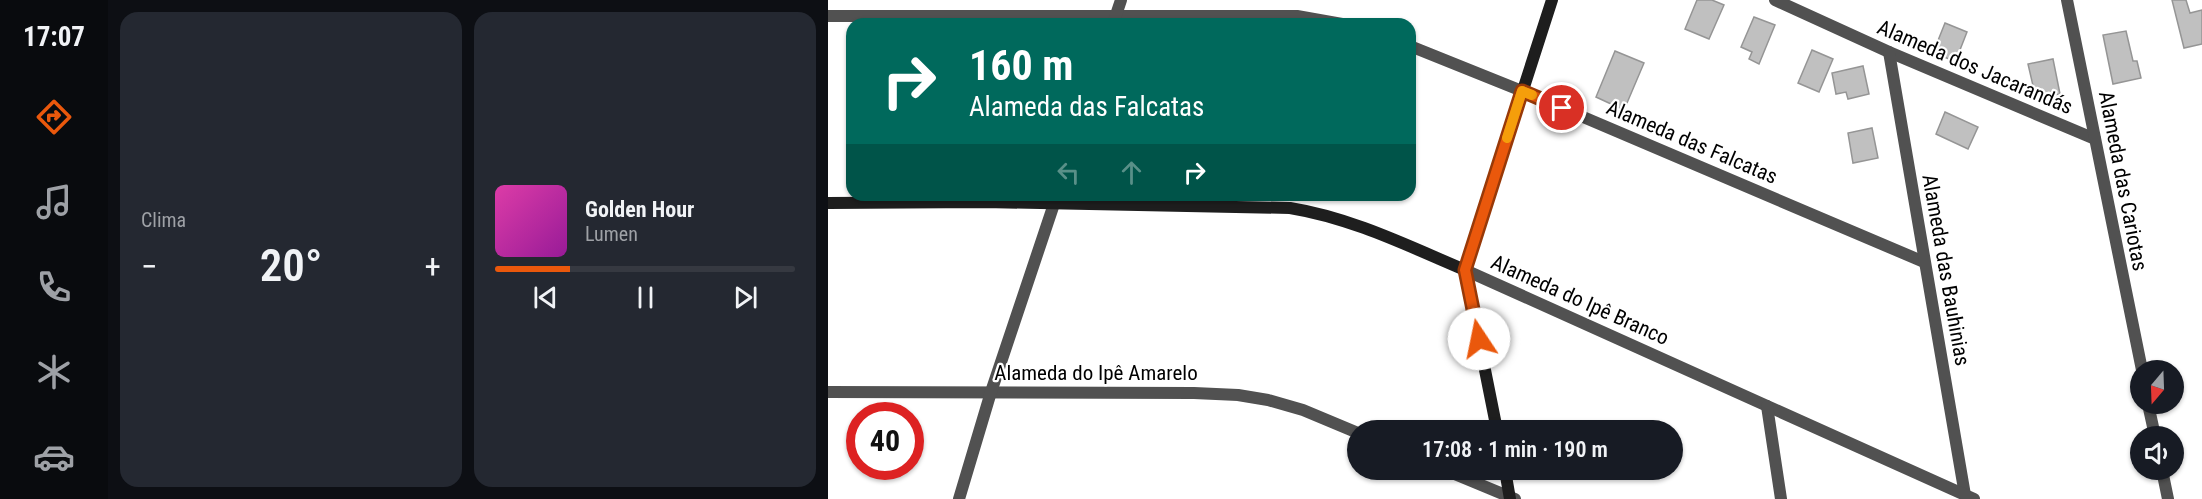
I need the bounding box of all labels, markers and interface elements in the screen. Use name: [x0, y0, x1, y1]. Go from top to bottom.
street label: Alameda dos Jacarandás: [1874, 15, 2076, 119]
text: 17:07: [23, 21, 85, 53]
text: 160 m: [969, 41, 1074, 90]
icon: right: [870, 42, 948, 120]
pin: [1536, 82, 1587, 133]
street label: Alameda das Cariotas: [2094, 89, 2152, 273]
text: Alameda das Falcatas: [969, 91, 1204, 123]
icon: arrive: [1545, 91, 1578, 124]
street label: Alameda das Falcatas: [1603, 95, 1781, 189]
icon: directions: [33, 96, 75, 138]
icon: left: [1052, 156, 1085, 189]
icon: ahead: [1115, 156, 1148, 189]
icon: right: [1178, 156, 1211, 189]
street label: Alameda das Bauhinias: [1917, 172, 1975, 368]
icon: music: [33, 181, 75, 223]
text: Golden Hour: [585, 197, 694, 222]
text: Clima: [141, 208, 186, 232]
text: Lumen: [585, 222, 638, 246]
text: 20°: [260, 239, 322, 292]
text: −: [141, 247, 158, 286]
text: +: [425, 247, 441, 286]
street label: Alameda do Ipê Branco: [1487, 250, 1673, 350]
icon: phone: [33, 266, 75, 308]
icon: previous: [529, 281, 562, 314]
icon: pause: [629, 281, 662, 314]
icon: next: [729, 281, 762, 314]
position arrow: [1447, 307, 1511, 371]
icon: climate: [33, 351, 75, 393]
north arrow: [2130, 360, 2184, 414]
map controls: [2130, 360, 2184, 480]
street label: Alameda do Ipê Amarelo: [994, 361, 1198, 385]
speed limit sign: 40: [846, 402, 924, 480]
button: sound: [2130, 426, 2184, 480]
icon: car: [33, 436, 75, 478]
text: 17:08 · 1 min · 190 m: [1422, 437, 1608, 462]

